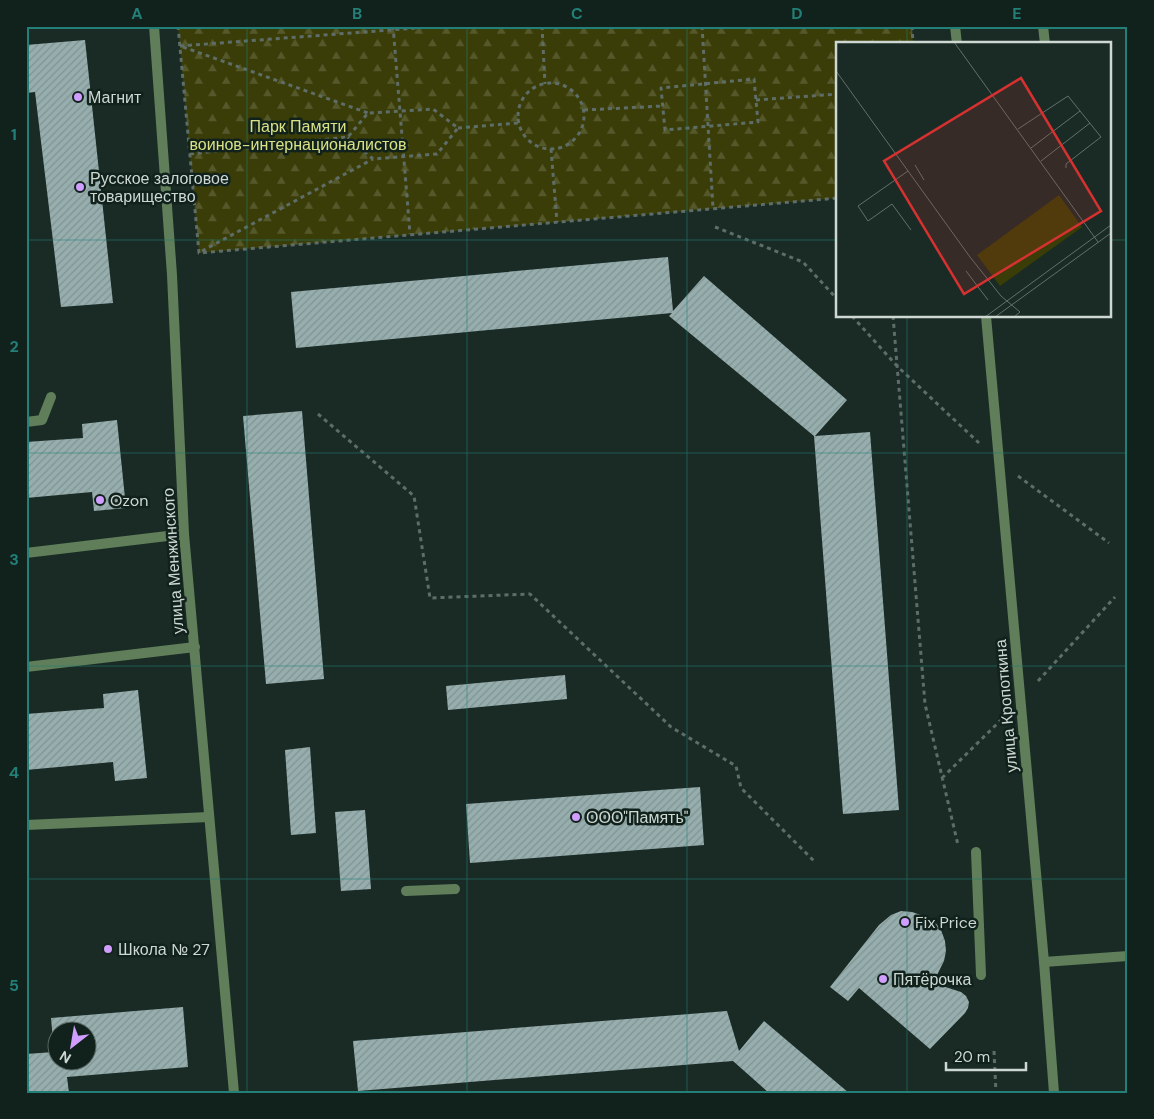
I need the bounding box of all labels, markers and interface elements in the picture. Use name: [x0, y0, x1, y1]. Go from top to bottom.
text: A: [131, 3, 143, 24]
text: B: [352, 3, 362, 24]
text: C: [571, 3, 583, 24]
text: D: [791, 3, 803, 24]
text: E: [1012, 3, 1022, 24]
inset map: [836, 42, 1112, 318]
place label: Магнит: [88, 87, 142, 108]
marker: Магнит: [72, 91, 84, 103]
park label: Парк Памяти воинов-интернационалистов: [189, 116, 407, 155]
text: 1: [11, 124, 17, 145]
place label: Русское залоговое товарищество: [90, 168, 229, 207]
marker: Русское залоговое товарищество: [74, 181, 86, 193]
text: 2: [9, 336, 19, 357]
street label: улица Менжинского: [157, 487, 189, 635]
place label: Ozon: [110, 490, 148, 511]
marker: Ozon: [94, 494, 106, 506]
text: 3: [9, 549, 19, 570]
street label: улица Кропоткина: [990, 638, 1022, 773]
text: 4: [9, 762, 19, 783]
place label: ООО"Память": [586, 807, 689, 828]
marker: ООО"Память": [570, 811, 582, 823]
place label: Fix Price: [915, 912, 977, 933]
marker: Fix Price: [899, 916, 911, 928]
place label: Школа № 27: [118, 939, 210, 960]
marker: Школа № 27: [102, 943, 114, 955]
place label: Пятёрочка: [893, 969, 972, 990]
marker: Пятёрочка: [877, 973, 889, 985]
text: 5: [9, 975, 19, 996]
north arrow: [48, 1022, 98, 1072]
scale bar: [946, 1039, 1026, 1071]
text: N: [56, 1047, 74, 1067]
text: 20 m: [954, 1047, 990, 1067]

